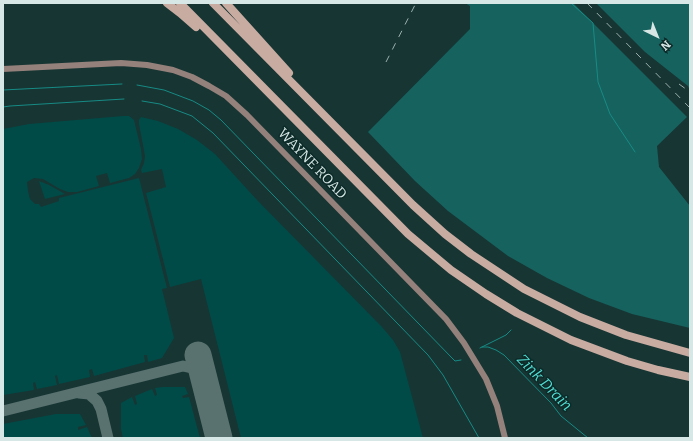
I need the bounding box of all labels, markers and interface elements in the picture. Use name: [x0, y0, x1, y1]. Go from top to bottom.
north arrow: [637, 16, 677, 56]
text: N: [658, 37, 673, 53]
street label: WAYNE ROAD: [274, 125, 350, 203]
water label: Zink Drain: [513, 351, 575, 415]

